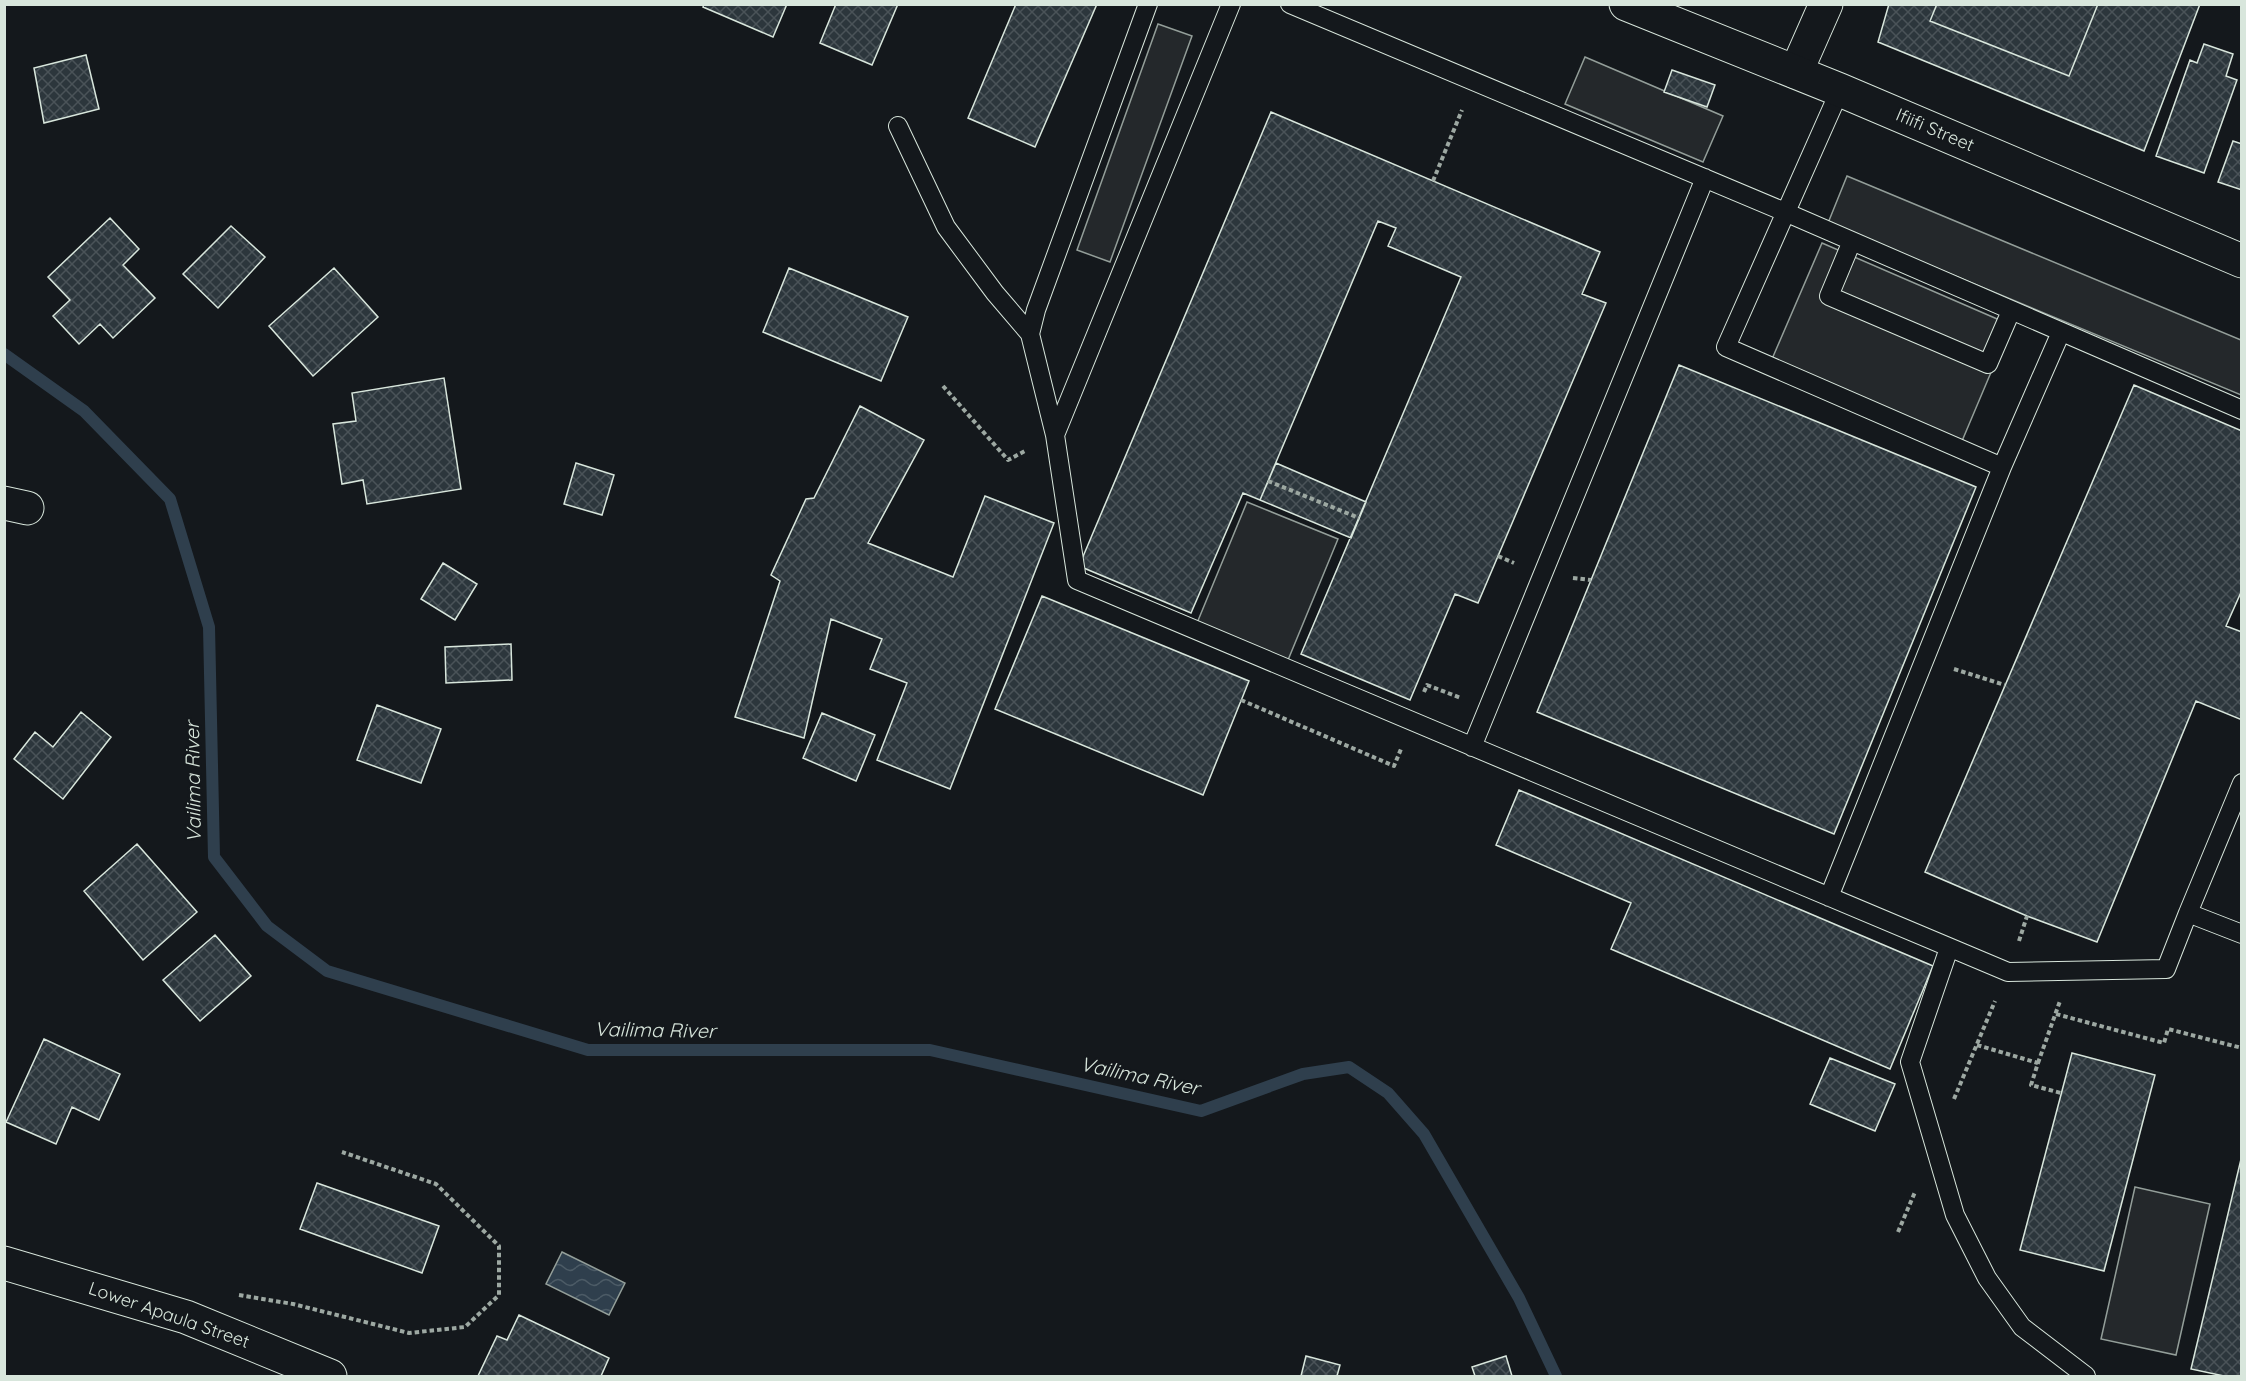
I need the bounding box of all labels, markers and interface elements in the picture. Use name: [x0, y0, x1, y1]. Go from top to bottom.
street label: Ifiifi Street: [1892, 103, 1978, 156]
water label: Vailima River: [179, 719, 206, 843]
water label: Vailima River: [594, 1016, 718, 1043]
water label: Vailima River: [1078, 1051, 1204, 1101]
street label: Lower Apaula Street: [86, 1276, 253, 1353]

